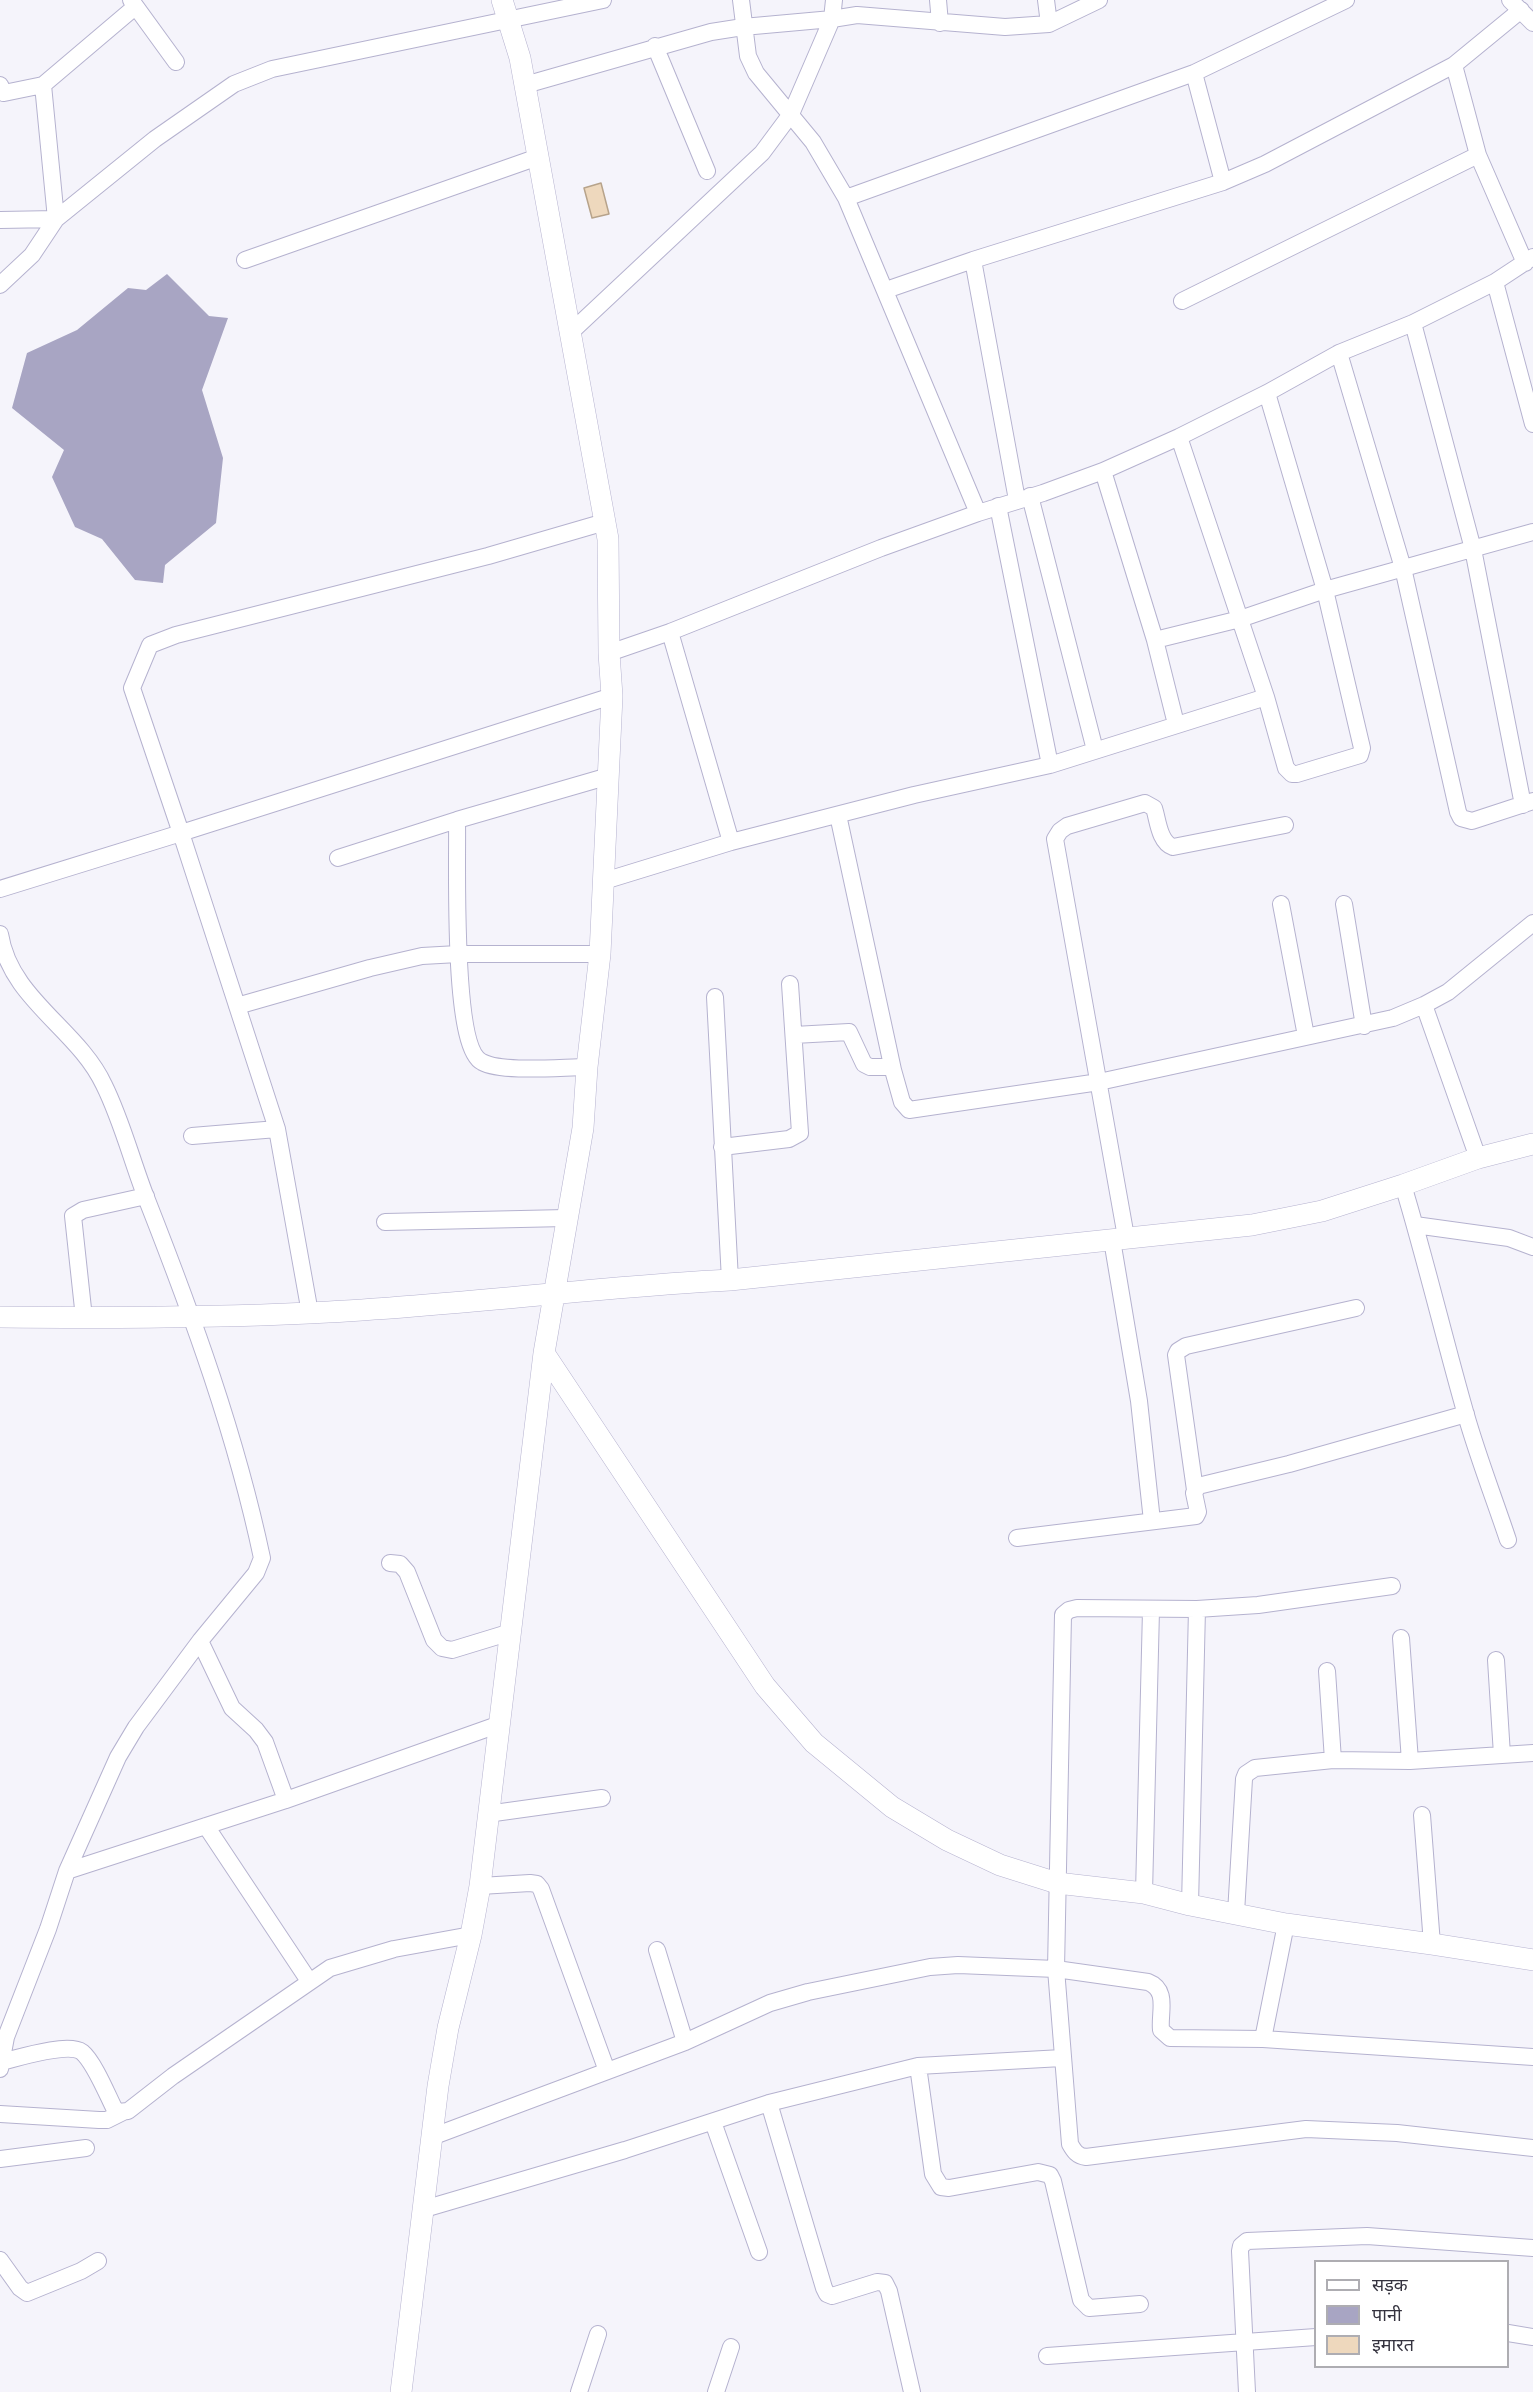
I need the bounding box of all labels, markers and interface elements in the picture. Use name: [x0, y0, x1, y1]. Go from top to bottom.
legend: [1314, 2260, 1509, 2368]
text: सड़क: [1372, 2273, 1408, 2296]
text: पानी: [1372, 2303, 1402, 2326]
text: इमारत: [1372, 2333, 1414, 2356]

